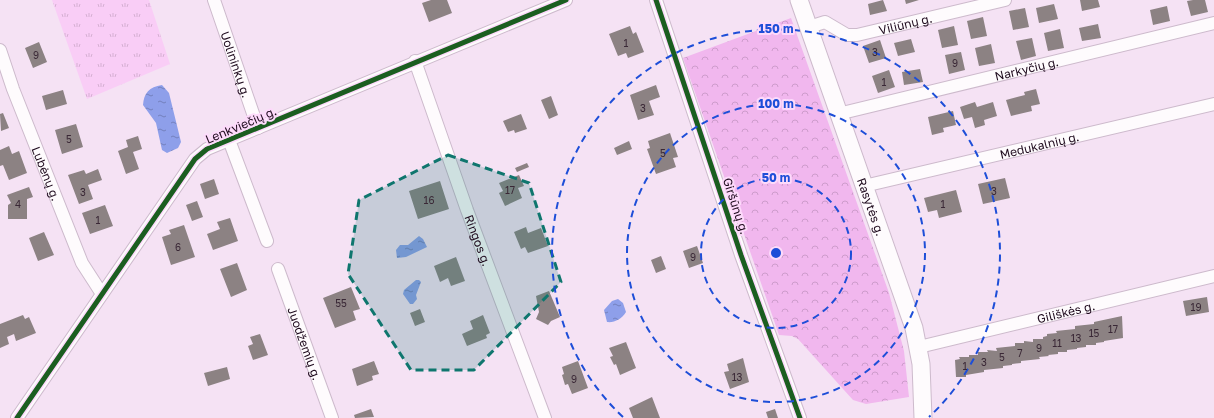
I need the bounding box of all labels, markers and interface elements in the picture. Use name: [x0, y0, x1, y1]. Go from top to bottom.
street label: Viliūnų g.: [877, 10, 933, 37]
text: 150 m: [759, 21, 793, 36]
street label: Uolininkų g.: [218, 29, 254, 99]
house number: 1: [624, 37, 629, 49]
house number: 3: [872, 46, 878, 58]
house number: 9: [33, 49, 39, 61]
street label: Narkyčių g.: [993, 53, 1060, 83]
house number: 9: [952, 57, 958, 69]
house number: 1: [882, 76, 887, 88]
text: 100 m: [758, 96, 794, 111]
house number: 3: [640, 102, 646, 114]
street label: Lenkviečių g.: [203, 103, 279, 147]
street label: Medukalnių g.: [998, 128, 1080, 161]
house number: 5: [66, 133, 72, 145]
street label: Lubėnų g.: [29, 144, 64, 203]
house number: 5: [660, 147, 666, 159]
text: 50 m: [762, 170, 790, 185]
street label: Giršūnų g.: [720, 176, 752, 236]
street label: Rasytės g.: [854, 176, 889, 238]
house number: 17: [505, 184, 515, 196]
house number: 3: [991, 185, 997, 197]
house number: 3: [80, 186, 86, 198]
house number: 16: [424, 194, 434, 206]
house number: 4: [15, 198, 21, 210]
house number: 1: [941, 198, 946, 210]
street label: Ringos g.: [462, 212, 495, 268]
house number: 1: [96, 214, 101, 226]
house number: 6: [175, 241, 181, 253]
centre of rings: [769, 246, 783, 260]
house number: 9: [690, 251, 696, 263]
house number: 55: [335, 297, 347, 309]
street label: Giliškės g.: [1035, 297, 1096, 326]
house number: 19: [1191, 301, 1201, 313]
street label: Juodžemių g.: [285, 305, 325, 382]
house number: 17: [1108, 323, 1118, 335]
house number: 15: [1089, 327, 1100, 339]
house number: 13: [1071, 332, 1081, 344]
house number: 11: [1052, 337, 1062, 349]
house number: 9: [1036, 342, 1042, 354]
house number: 7: [1017, 347, 1023, 359]
house number: 5: [999, 351, 1005, 363]
house number: 3: [981, 356, 987, 368]
house number: 1: [963, 360, 968, 372]
house number: 13: [732, 371, 742, 383]
house number: 9: [571, 373, 577, 385]

